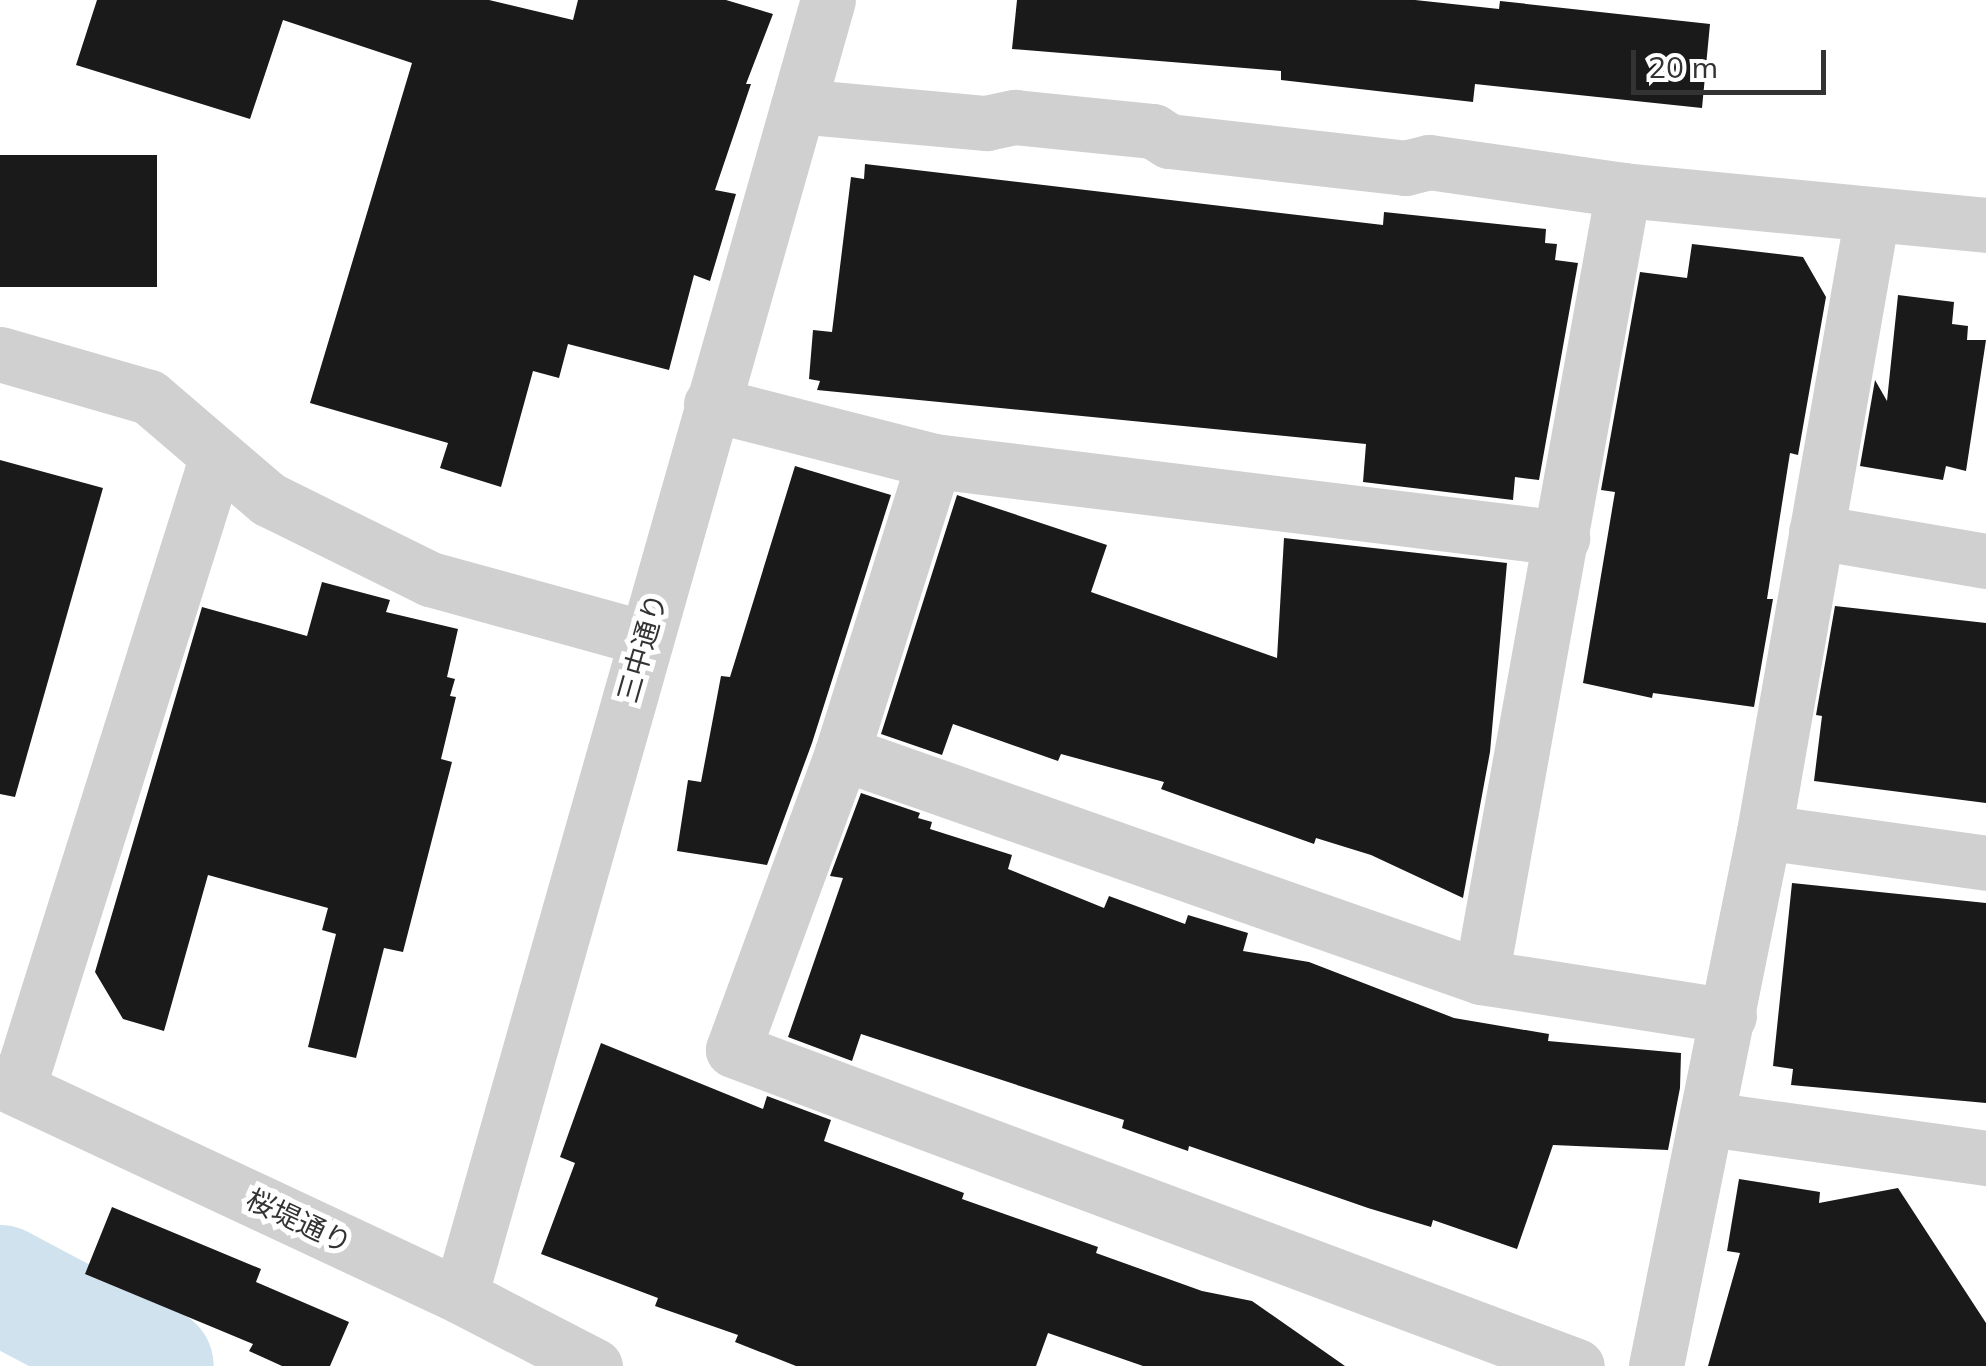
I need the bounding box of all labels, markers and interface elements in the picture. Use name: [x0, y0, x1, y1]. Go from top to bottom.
scale bar: [1636, 30, 1831, 92]
text: 20 m: [1648, 48, 1718, 86]
street label: 三中通り: [610, 590, 674, 706]
street label: 桜堤通り: [241, 1182, 357, 1260]

